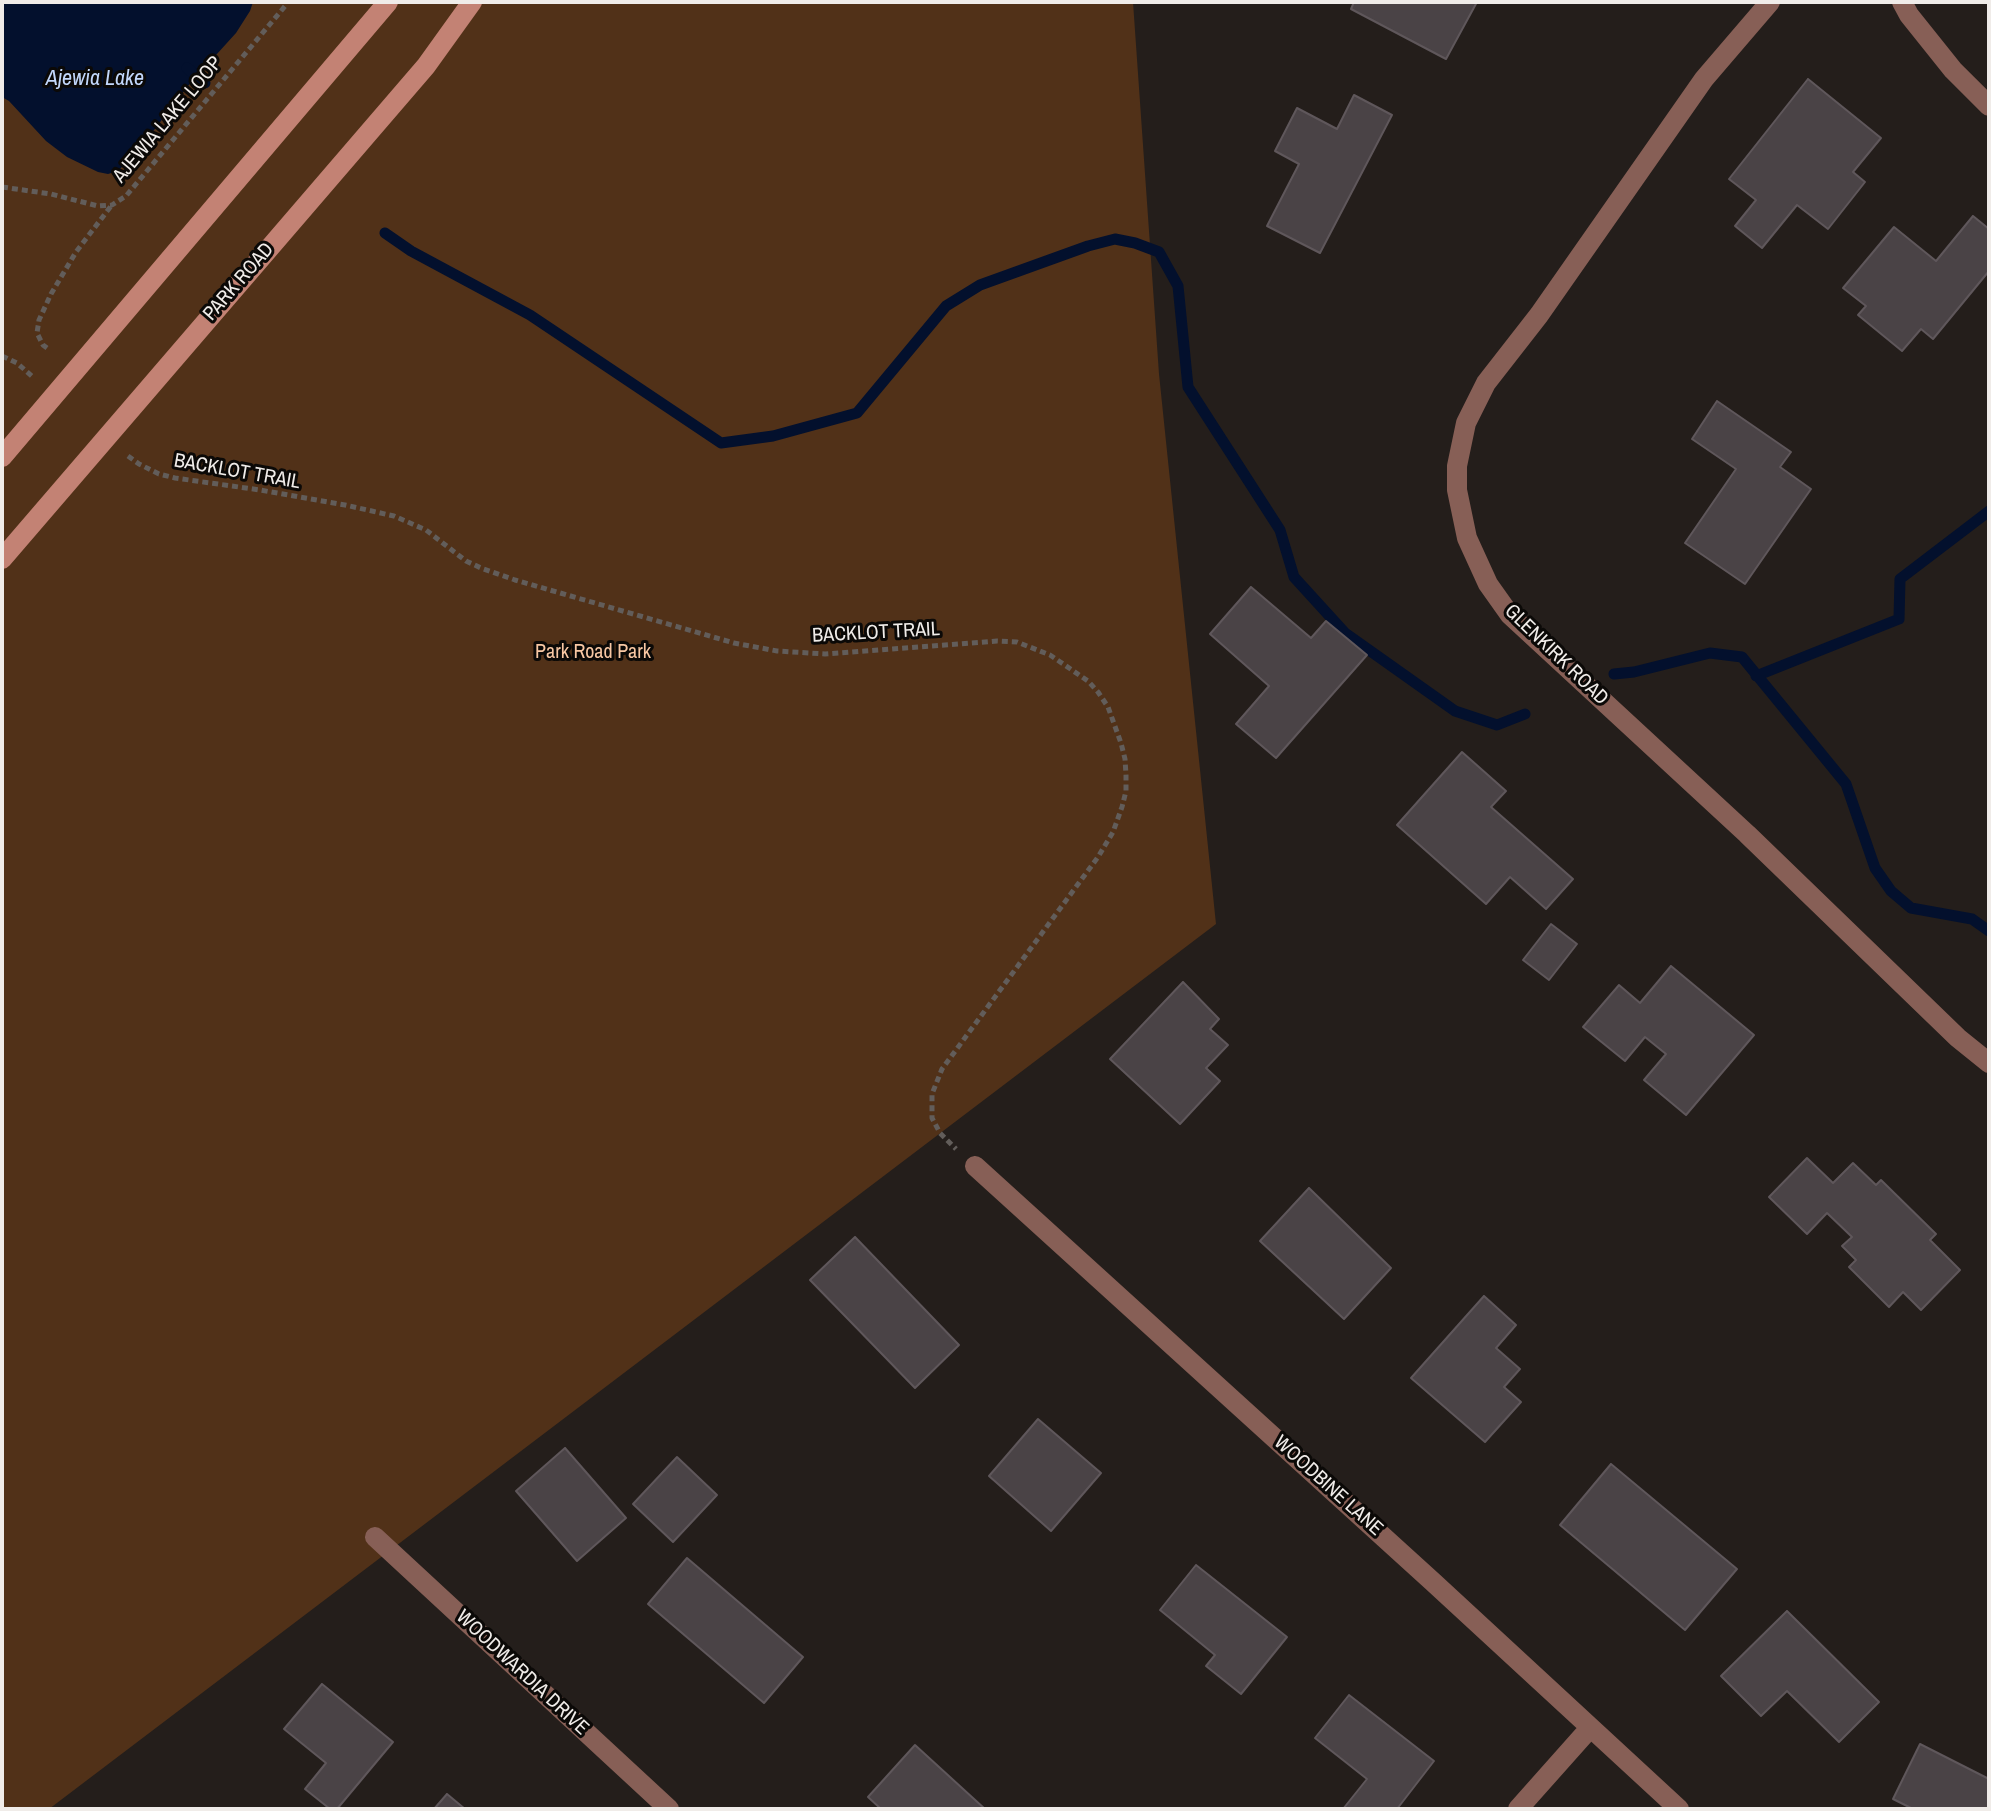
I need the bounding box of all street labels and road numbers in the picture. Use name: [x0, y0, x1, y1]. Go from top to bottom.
street label: AJEWIA LAKE LOOP: [108, 52, 228, 188]
street label: PARK ROAD: [199, 238, 279, 326]
street label: BACKLOT TRAIL: [172, 449, 302, 495]
street label: GLENKIRK ROAD: [1499, 600, 1613, 710]
street label: BACKLOT TRAIL: [812, 618, 940, 648]
street label: WOODBINE LANE: [1269, 1431, 1387, 1541]
street label: WOODWARDIA DRIVE: [451, 1605, 593, 1741]

